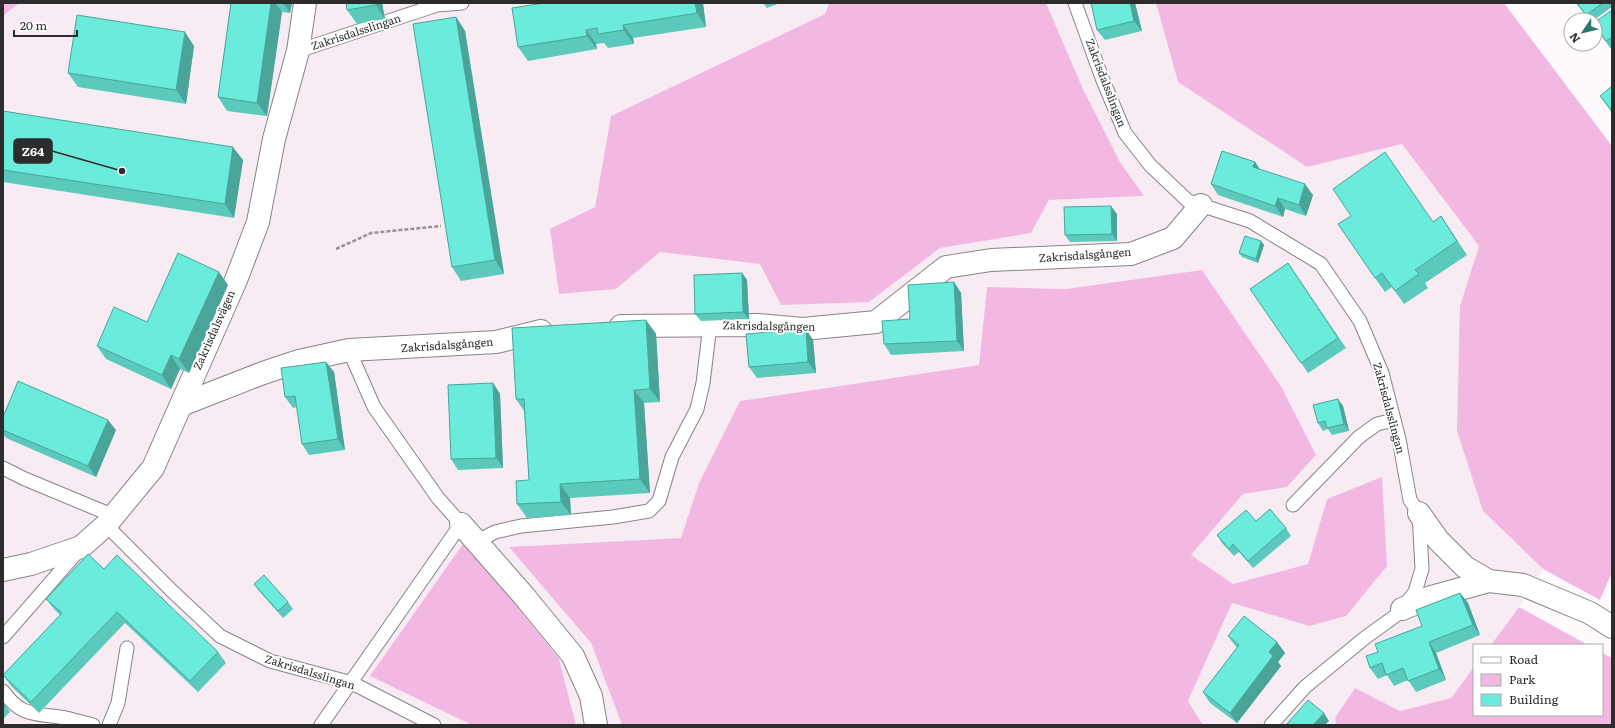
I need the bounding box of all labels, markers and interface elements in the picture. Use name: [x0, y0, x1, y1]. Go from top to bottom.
street label: Zakrisdalsslingan: [309, 9, 403, 53]
scale bar: [14, 12, 77, 38]
north arrow: [1563, 12, 1603, 52]
text: 20 m: [20, 16, 47, 34]
text: N: [1565, 30, 1583, 47]
street label: Zakrisdalsslingan: [1083, 36, 1131, 129]
callout: Z64: [14, 139, 52, 163]
text: Z64: [22, 142, 45, 160]
street label: Zakrisdalsgången: [1038, 243, 1132, 265]
street label: Zakrisdalsvägen: [188, 287, 238, 372]
street label: Zakrisdalsgången: [722, 316, 816, 334]
street label: Zakrisdalsgången: [400, 333, 494, 355]
street label: Zakrisdalsslingan: [1370, 360, 1410, 455]
legend: [1473, 644, 1603, 716]
street label: Zakrisdalsslingan: [263, 650, 357, 692]
text: Road: [1509, 650, 1539, 668]
text: Park: [1509, 670, 1536, 688]
text: Building: [1509, 690, 1559, 708]

